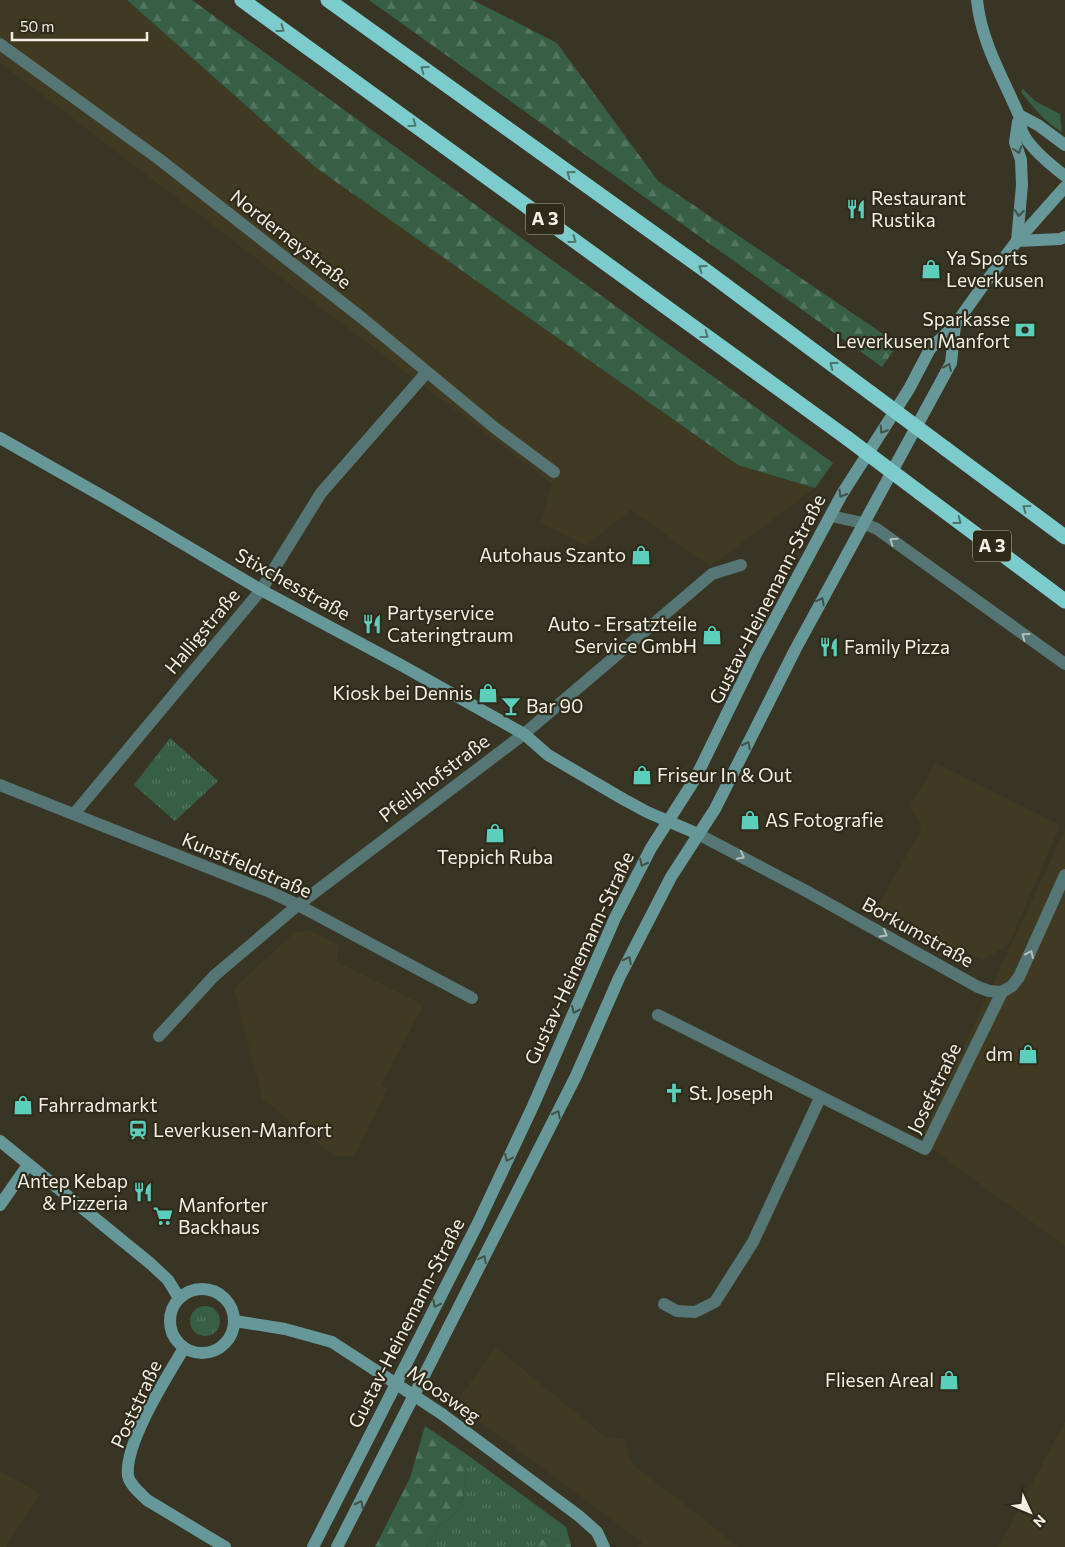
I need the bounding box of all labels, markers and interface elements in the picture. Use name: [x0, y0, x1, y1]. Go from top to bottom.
scale bar: [12, 10, 148, 42]
text: 50 m: [20, 17, 54, 35]
one-way arrow: [276, 22, 285, 32]
one-way arrow: [420, 66, 430, 75]
one-way arrow: [407, 118, 417, 127]
one-way arrow: [1012, 145, 1022, 154]
one-way arrow: [567, 171, 576, 179]
street label: Norderneystraße: [226, 184, 356, 293]
place label: Restaurant Rustika: [871, 186, 966, 231]
restaurant icon: Restaurant Rustika: [845, 198, 867, 220]
road number: A 3: [526, 203, 564, 234]
one-way arrow: [1014, 210, 1025, 218]
one-way arrow: [567, 234, 577, 243]
place label: Ya Sports Leverkusen: [946, 246, 1044, 291]
shop icon: Ya Sports Leverkusen: [920, 258, 942, 280]
one-way arrow: [699, 265, 708, 274]
place label: Sparkasse Leverkusen Manfort: [836, 307, 1010, 352]
bank icon: Sparkasse Leverkusen Manfort: [1014, 319, 1036, 341]
one-way arrow: [699, 329, 708, 338]
one-way arrow: [829, 362, 839, 371]
one-way arrow: [941, 363, 952, 372]
one-way arrow: [879, 424, 889, 433]
one-way arrow: [839, 489, 849, 498]
street label: Gustav-Heinemann-Straße: [704, 490, 830, 708]
one-way arrow: [1023, 505, 1032, 513]
one-way arrow: [952, 515, 962, 524]
road number: A 3: [973, 530, 1011, 562]
one-way arrow: [890, 538, 899, 547]
street label: Stixchesstraße: [232, 543, 355, 625]
place label: Autohaus Szanto: [479, 543, 626, 566]
shop icon: Autohaus Szanto: [630, 544, 652, 566]
street label: Halligstraße: [159, 583, 244, 678]
one-way arrow: [815, 597, 825, 606]
place label: Partyservice Cateringtraum: [387, 601, 514, 646]
place label: Auto - Ersatzteile Service GmbH: [547, 612, 697, 657]
restaurant icon: Partyservice Cateringtraum: [361, 613, 383, 635]
shop icon: Auto - Ersatzteile Service GmbH: [701, 624, 723, 646]
one-way arrow: [1022, 632, 1031, 642]
place label: Family Pizza: [844, 635, 950, 658]
restaurant icon: Family Pizza: [818, 636, 840, 658]
place label: Kiosk bei Dennis: [333, 681, 473, 704]
shop icon: Kiosk bei Dennis: [477, 682, 499, 704]
place label: Bar 90: [526, 694, 583, 717]
bar icon: Bar 90: [500, 695, 522, 717]
street label: Pfeilshofstraße: [374, 729, 493, 826]
one-way arrow: [741, 742, 751, 751]
place label: Friseur In & Out: [657, 763, 792, 786]
shop icon: Friseur In & Out: [631, 764, 653, 786]
place label: AS Fotografie: [765, 808, 884, 831]
shop icon: AS Fotografie: [739, 809, 761, 831]
shop icon: Teppich Ruba: [484, 822, 506, 844]
street label: Kunstfeldstraße: [179, 827, 315, 902]
place label: Teppich Ruba: [437, 845, 553, 868]
street label: Gustav-Heinemann-Straße: [519, 848, 638, 1068]
one-way arrow: [736, 850, 745, 860]
one-way arrow: [639, 858, 649, 867]
street label: Borkumstraße: [858, 891, 978, 972]
one-way arrow: [878, 928, 887, 938]
one-way arrow: [1024, 950, 1035, 959]
one-way arrow: [622, 957, 632, 966]
one-way arrow: [570, 1005, 581, 1014]
street label: Josefstraße: [902, 1039, 965, 1137]
place label: dm: [985, 1042, 1013, 1065]
shop icon: dm: [1017, 1043, 1039, 1065]
place label: St. Joseph: [689, 1081, 773, 1104]
church icon: St. Joseph: [663, 1082, 685, 1104]
place label: Fahrradmarkt: [38, 1093, 158, 1116]
shop icon: Fahrradmarkt: [12, 1094, 34, 1116]
one-way arrow: [551, 1111, 561, 1120]
place label: Leverkusen-Manfort: [153, 1118, 332, 1141]
station icon: Leverkusen-Manfort: [127, 1119, 149, 1141]
one-way arrow: [504, 1153, 514, 1162]
place label: Antep Kebap & Pizzeria: [17, 1169, 128, 1214]
restaurant icon: Antep Kebap & Pizzeria: [132, 1181, 154, 1203]
place label: Manforter Backhaus: [178, 1193, 268, 1238]
supermarket icon: Manforter Backhaus: [152, 1205, 174, 1227]
street label: Gustav-Heinemann-Straße: [343, 1214, 469, 1432]
one-way arrow: [477, 1255, 487, 1264]
one-way arrow: [432, 1299, 442, 1308]
street label: Poststraße: [105, 1356, 166, 1451]
street label: Moosweg: [403, 1360, 485, 1427]
place label: Fliesen Areal: [825, 1368, 934, 1391]
shop icon: Fliesen Areal: [938, 1369, 960, 1391]
north arrow: [1005, 1487, 1055, 1537]
one-way arrow: [354, 1500, 364, 1509]
text: N: [1030, 1512, 1049, 1531]

